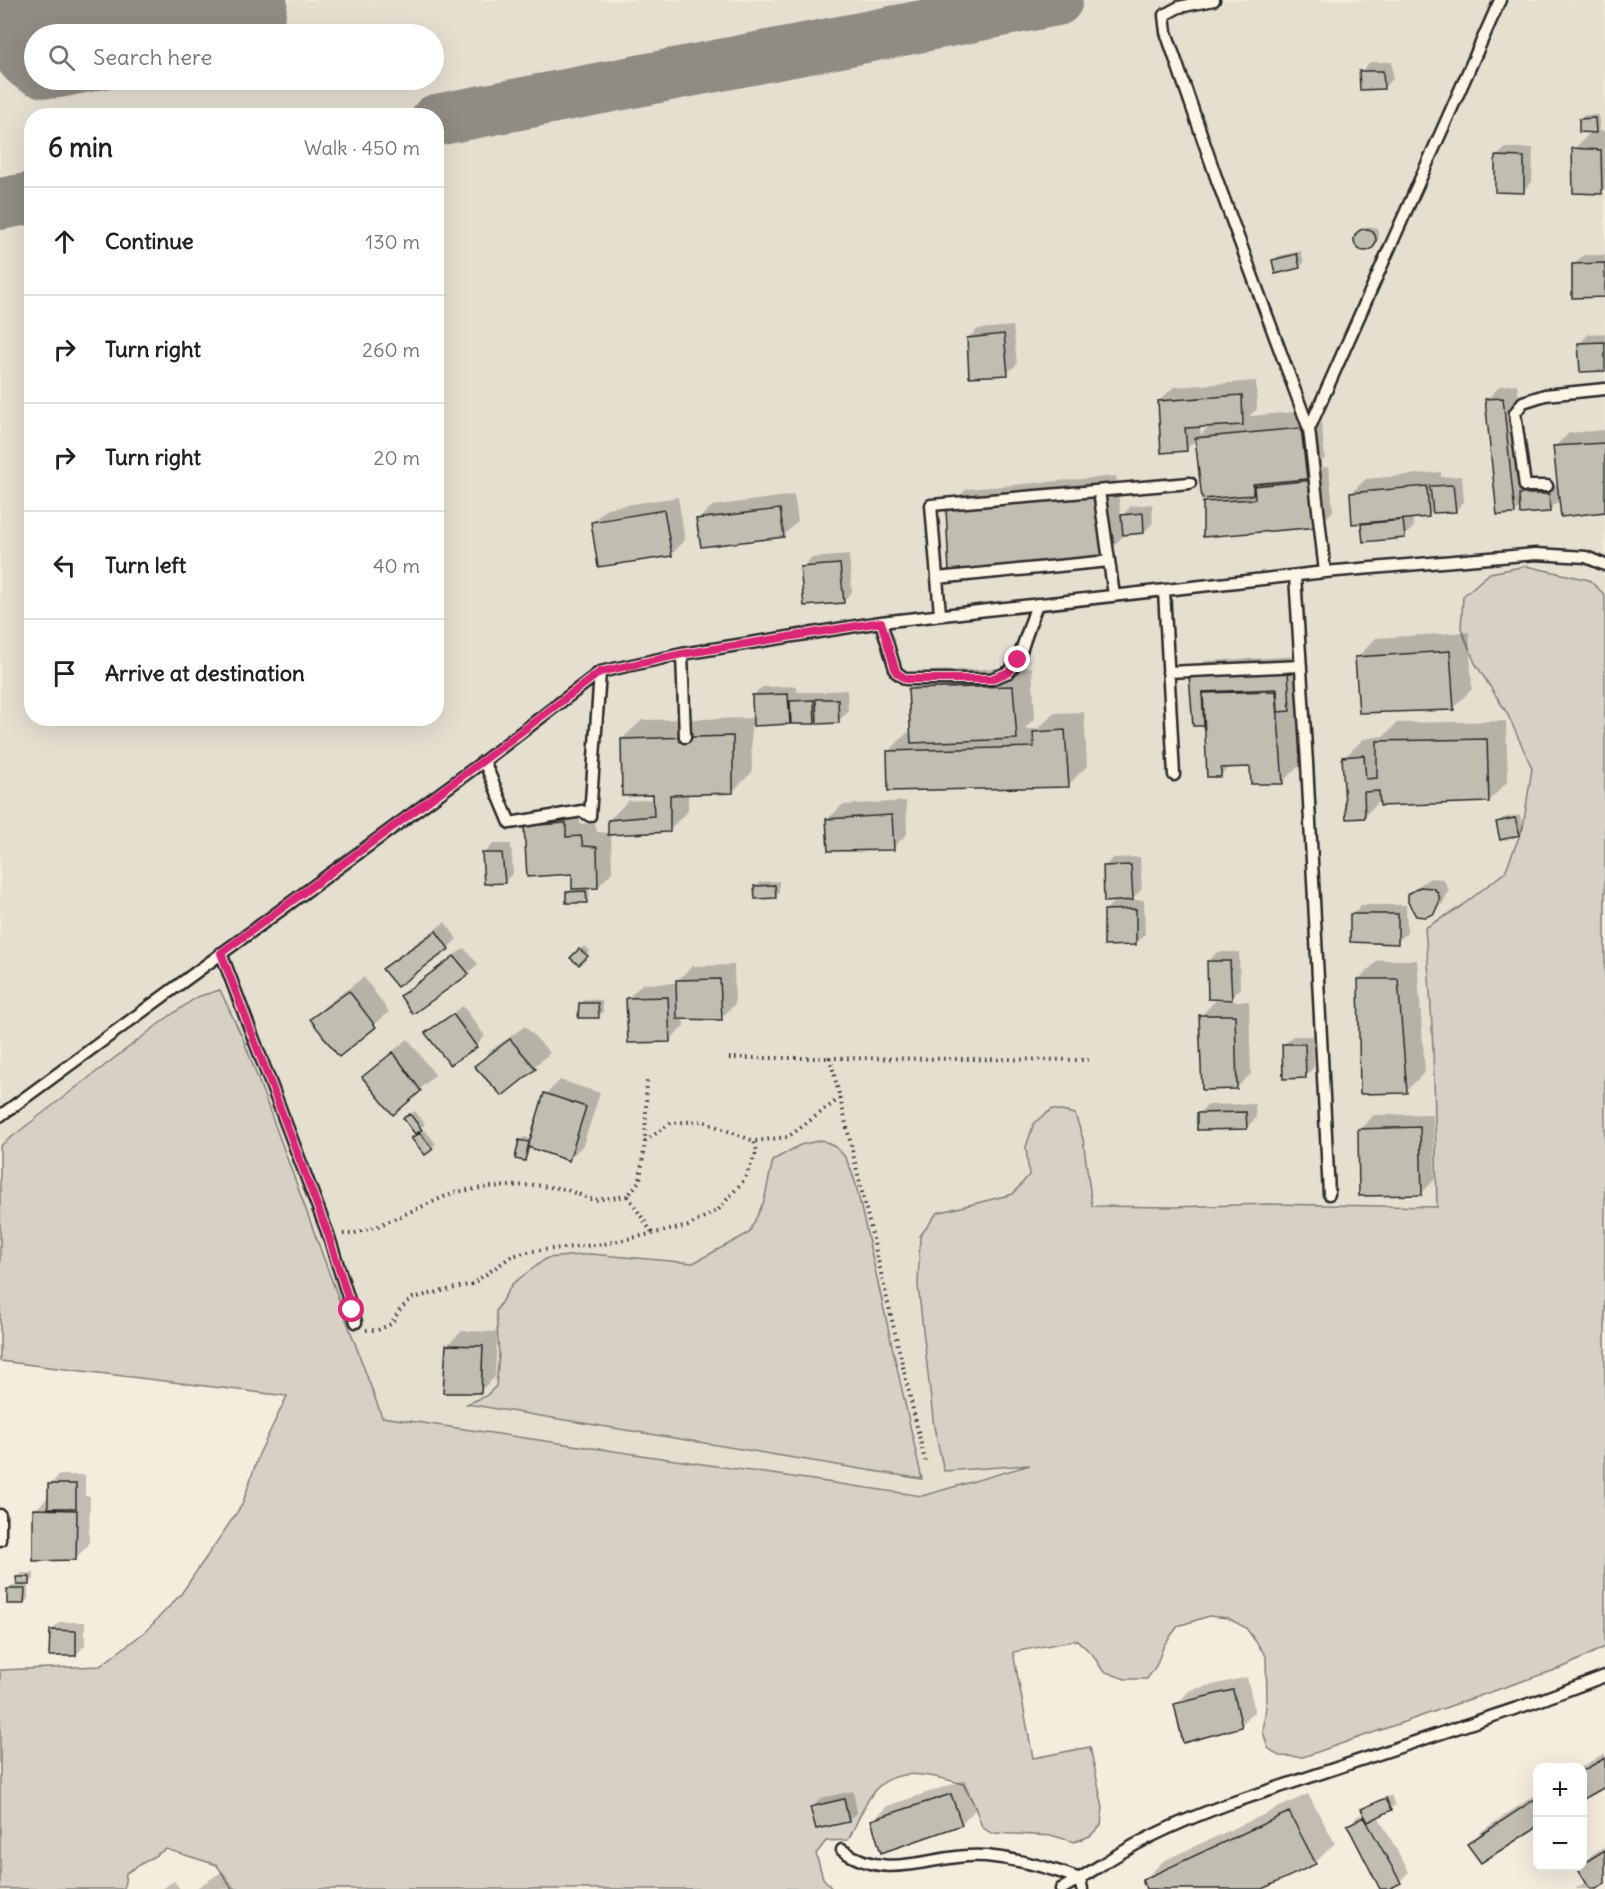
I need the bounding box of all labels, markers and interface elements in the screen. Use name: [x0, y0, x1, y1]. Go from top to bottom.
search box: [24, 24, 444, 90]
icon: search: [45, 41, 78, 74]
text: Search here: [93, 43, 212, 71]
text: 6 min: [48, 131, 113, 164]
text: Walk · 450 m: [304, 135, 420, 160]
icon: ahead: [48, 225, 81, 258]
text: Continue: [105, 227, 194, 255]
text: 130 m: [365, 229, 420, 254]
icon: right: [48, 333, 81, 366]
text: Turn right: [105, 335, 201, 363]
text: 260 m: [362, 337, 420, 362]
icon: right: [48, 441, 81, 474]
text: Turn right: [105, 443, 201, 471]
text: 20 m: [374, 445, 420, 470]
icon: left: [48, 549, 81, 582]
text: Turn left: [105, 551, 186, 579]
text: 40 m: [373, 553, 420, 578]
route end: [1004, 646, 1030, 672]
icon: arrive: [48, 657, 81, 690]
text: Arrive at destination: [105, 659, 305, 687]
route start: [338, 1296, 364, 1322]
map controls: [1533, 1763, 1587, 1871]
button: +: [1533, 1763, 1587, 1817]
button: −: [1533, 1817, 1587, 1871]

